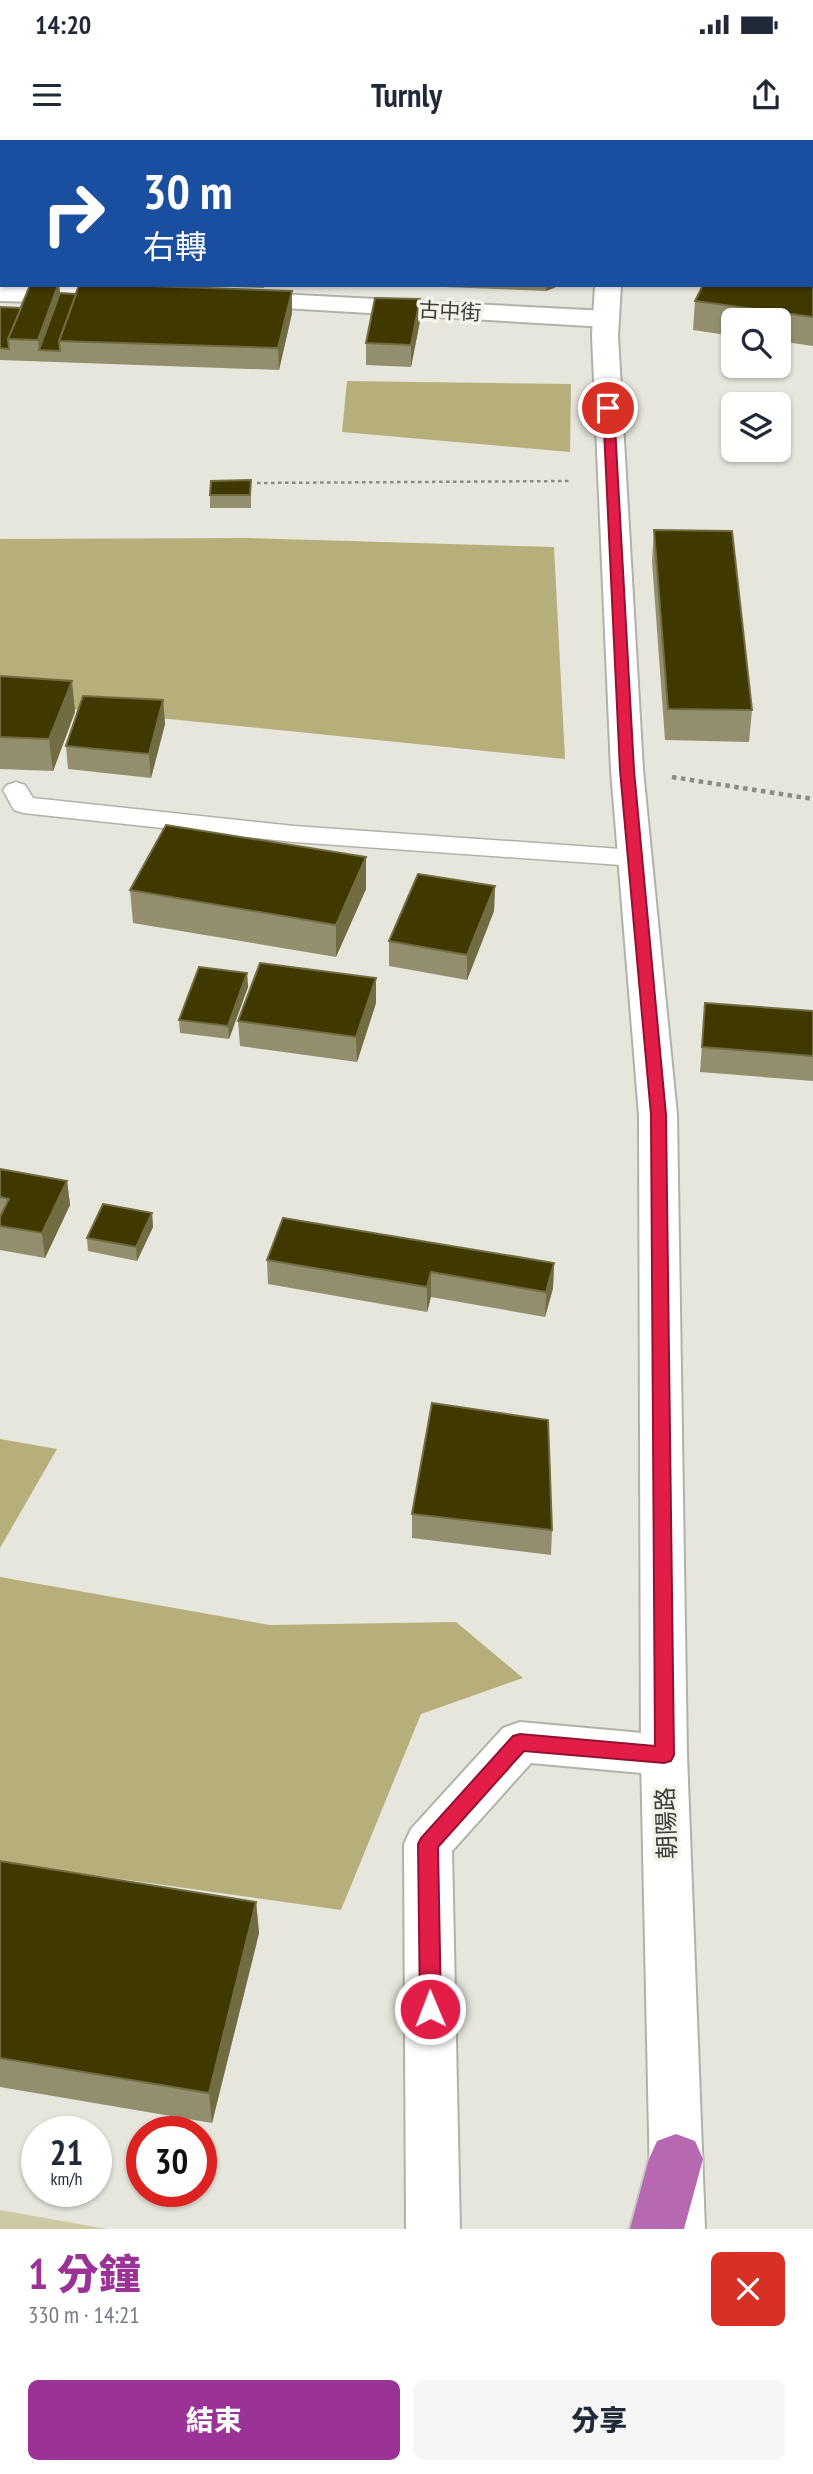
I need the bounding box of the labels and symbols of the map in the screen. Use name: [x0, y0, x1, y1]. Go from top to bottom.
street label: 古中街: [418, 296, 482, 326]
pin: [578, 378, 638, 438]
street label: 朝陽路: [649, 1786, 683, 1860]
position arrow: [393, 1972, 467, 2046]
speed limit sign: 30: [126, 2116, 217, 2207]

